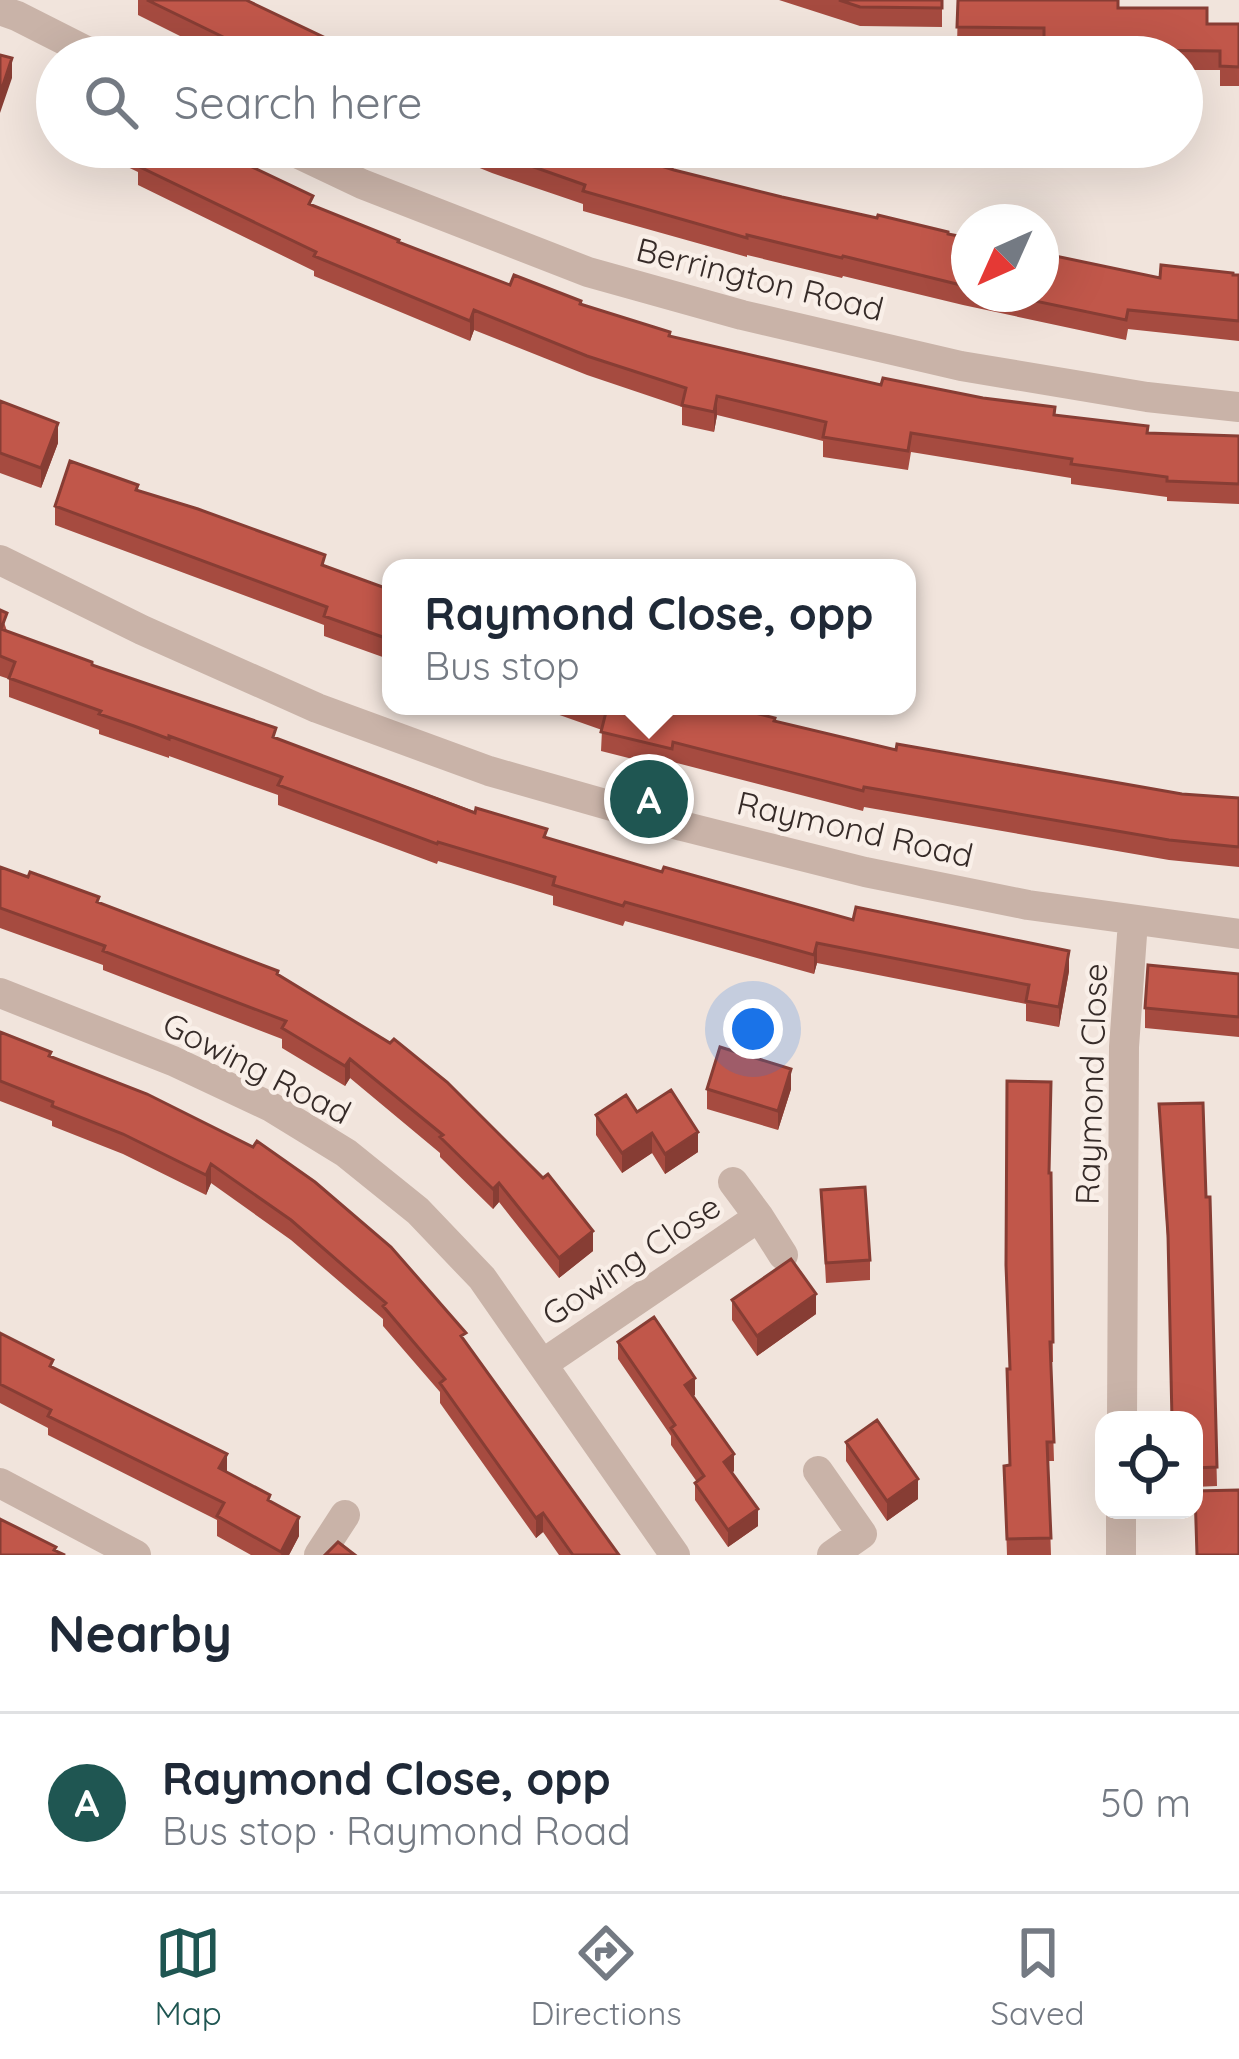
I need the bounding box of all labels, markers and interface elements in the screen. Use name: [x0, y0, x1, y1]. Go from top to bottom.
search box: [36, 36, 1203, 168]
icon: search: [78, 69, 144, 135]
text: Search here: [174, 74, 422, 130]
north arrow: [951, 204, 1059, 312]
street label: Berrington Road: [632, 228, 888, 329]
popup: [382, 559, 916, 715]
text: Raymond Close, opp: [425, 585, 873, 641]
text: Bus stop: [425, 641, 580, 690]
pin: A: [610, 754, 688, 844]
street label: Raymond Road: [733, 781, 977, 876]
street label: Raymond Close: [1066, 962, 1115, 1206]
your location: [723, 999, 783, 1059]
street label: Gowing Road: [156, 1003, 358, 1132]
street label: Gowing Close: [534, 1185, 728, 1334]
map controls: [1095, 1411, 1203, 1519]
button: locate: [1095, 1411, 1203, 1519]
text: Nearby: [48, 1601, 232, 1665]
text: Raymond Close, opp: [162, 1750, 611, 1806]
text: A: [75, 1778, 99, 1827]
text: 50 m: [1100, 1778, 1191, 1827]
text: Bus stop · Raymond Road: [162, 1806, 631, 1855]
tab: Map: [154, 1920, 222, 2033]
tab: Directions: [530, 1920, 682, 2033]
tab: Saved: [991, 1920, 1085, 2033]

